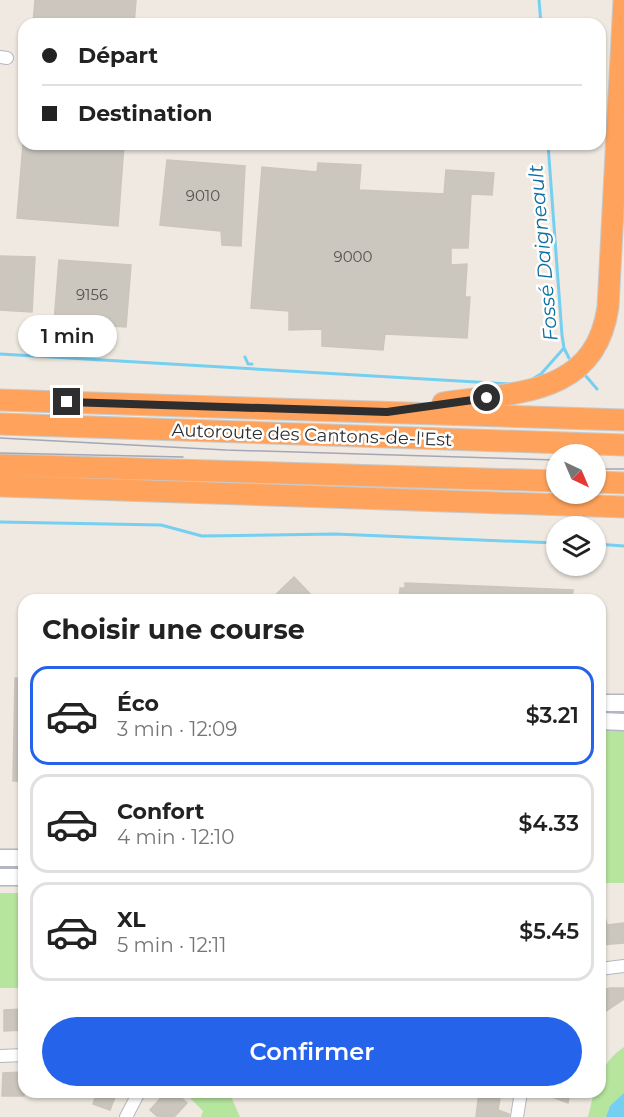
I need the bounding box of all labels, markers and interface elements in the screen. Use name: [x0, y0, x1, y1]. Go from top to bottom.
text: Départ: [78, 42, 158, 69]
text: Destination: [78, 100, 213, 127]
water label: Fossé Daigneault: [523, 164, 563, 342]
house number: 9010: [186, 186, 220, 205]
house number: 9000: [334, 247, 373, 266]
house number: 9156: [76, 285, 108, 304]
callout: 1 min: [17, 315, 116, 357]
text: 1 min: [41, 324, 94, 348]
route start: [473, 384, 500, 411]
route end: [53, 388, 80, 415]
street label: Autoroute des Cantons-de-l'Est: [171, 419, 453, 451]
north arrow: [546, 444, 606, 504]
map controls: [546, 444, 606, 576]
button: layers: [546, 516, 606, 576]
text: Choisir une course: [42, 613, 305, 646]
icon: car: [45, 689, 99, 743]
text: Éco: [117, 690, 159, 717]
text: $3.21: [526, 702, 579, 729]
text: 3 min · 12:09: [117, 717, 237, 741]
icon: car: [45, 797, 99, 851]
text: Confort: [117, 798, 204, 825]
text: $4.33: [518, 810, 579, 837]
text: 4 min · 12:10: [117, 825, 234, 849]
icon: car: [45, 905, 99, 959]
text: XL: [117, 906, 146, 933]
text: $5.45: [519, 918, 579, 945]
text: 5 min · 12:11: [117, 933, 226, 957]
button: Confirmer: [42, 1017, 582, 1086]

